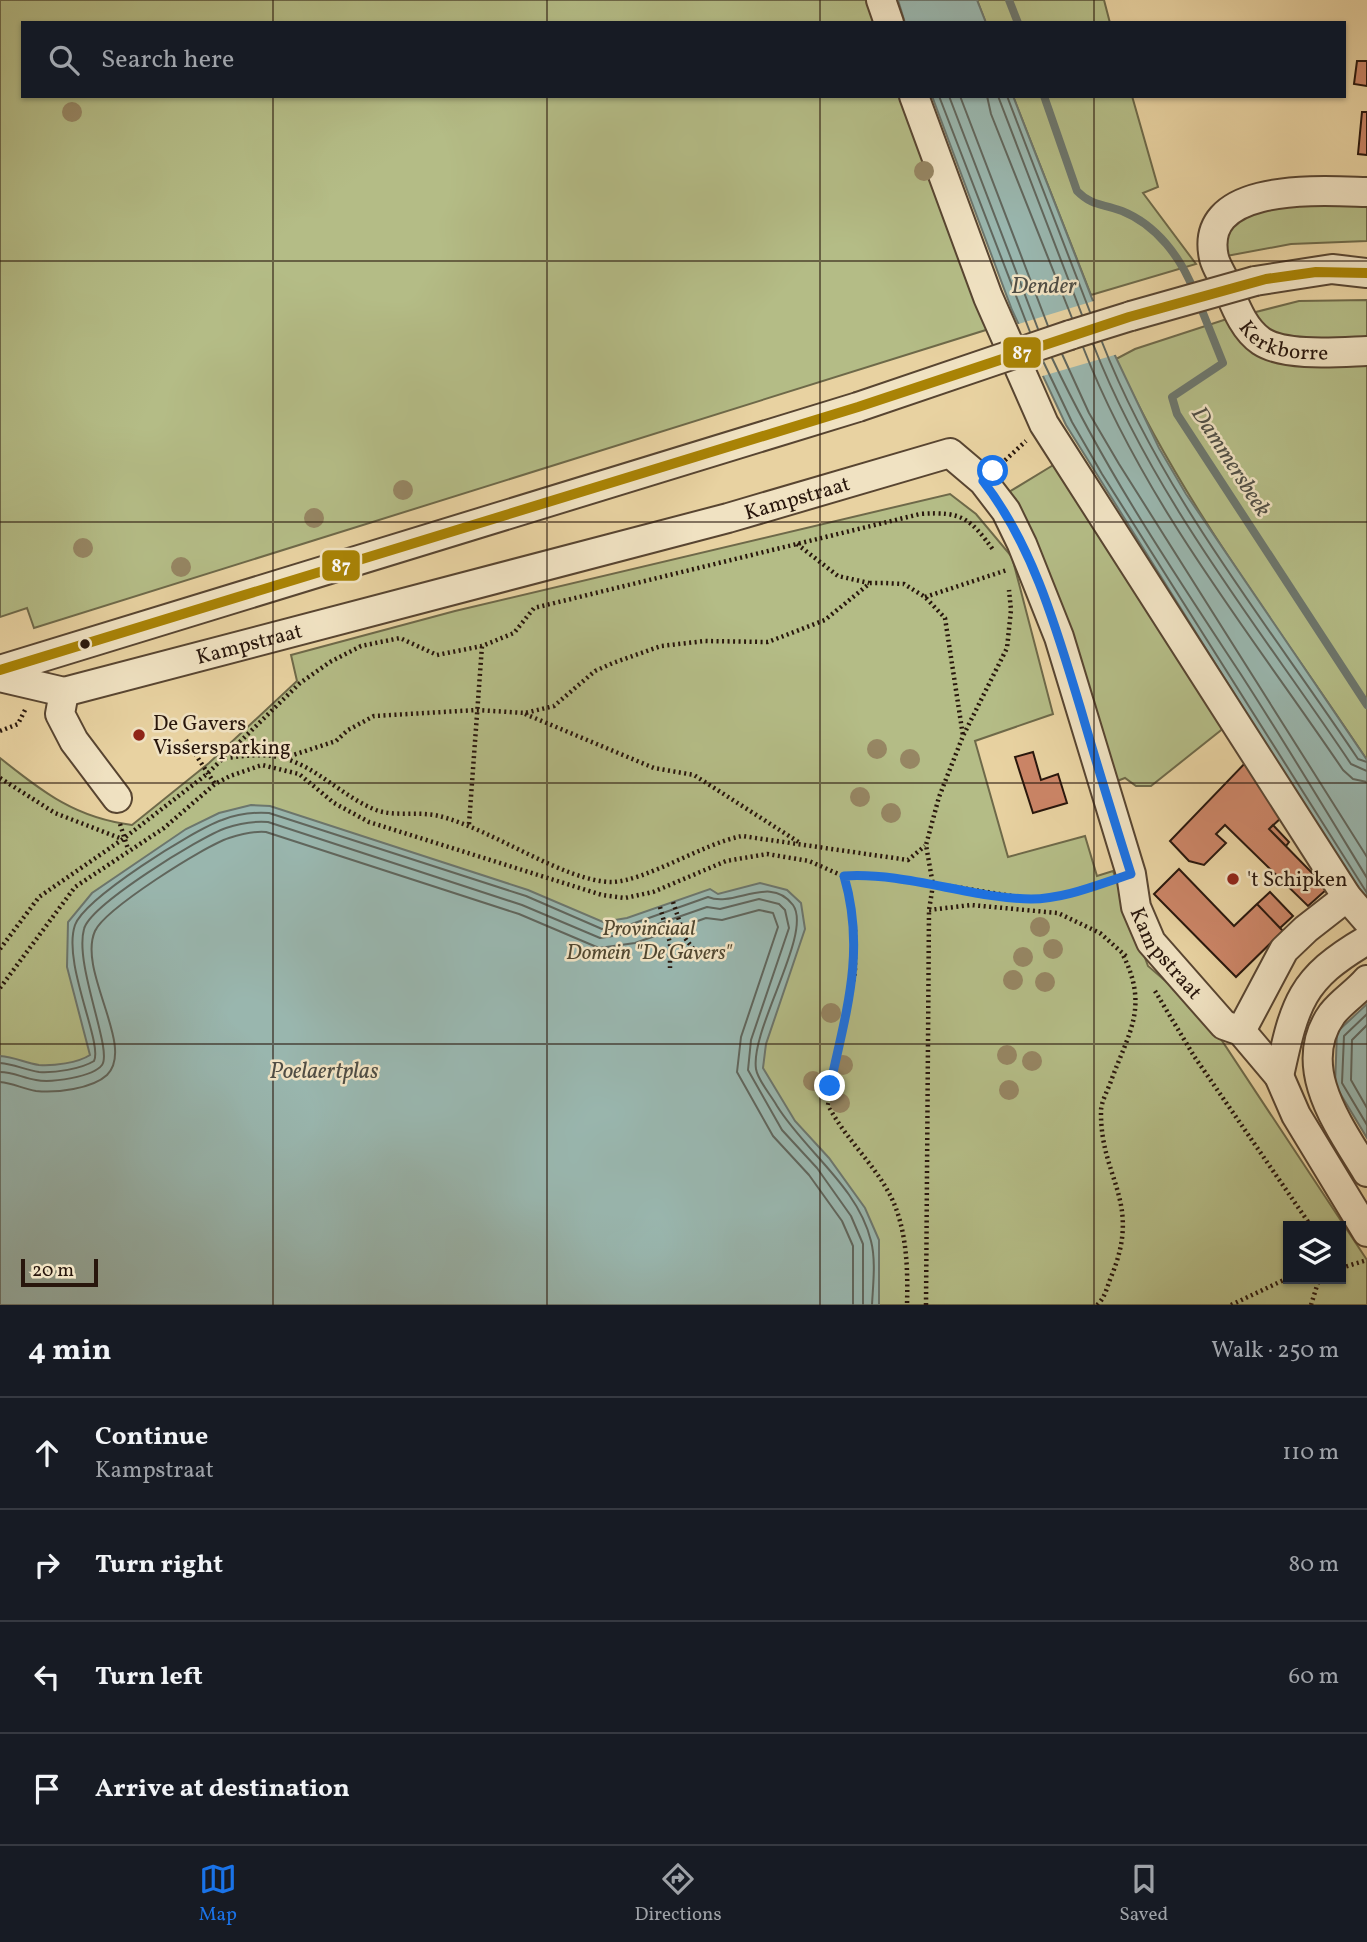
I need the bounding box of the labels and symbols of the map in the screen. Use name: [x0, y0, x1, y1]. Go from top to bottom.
water label: Dender: [1011, 271, 1077, 303]
street label: Kerkborre: [1231, 315, 1328, 369]
line badge: 87: [1002, 336, 1042, 369]
text: 87: [1012, 341, 1032, 367]
water label: Dammersbeek: [1183, 401, 1278, 524]
route start: [977, 455, 1008, 486]
street label: Kampstraat: [741, 470, 854, 528]
line badge: 87: [321, 549, 361, 582]
text: 87: [331, 554, 351, 580]
street label: Kampstraat: [193, 617, 306, 673]
unlabelled marker: [78, 637, 92, 651]
place label: De Gavers Vissersparking: [153, 710, 291, 763]
marker: De Gavers Vissersparking: [131, 727, 147, 743]
place label: 't Schipken: [1247, 866, 1347, 895]
marker: 't Schipken: [1225, 871, 1241, 887]
street label: Kampstraat: [1122, 903, 1208, 1006]
park label: Provinciaal Domein "De Gavers": [566, 915, 733, 968]
water label: Poelaertplas: [270, 1056, 379, 1088]
route end: [814, 1070, 845, 1101]
scale bar: [21, 1256, 98, 1288]

